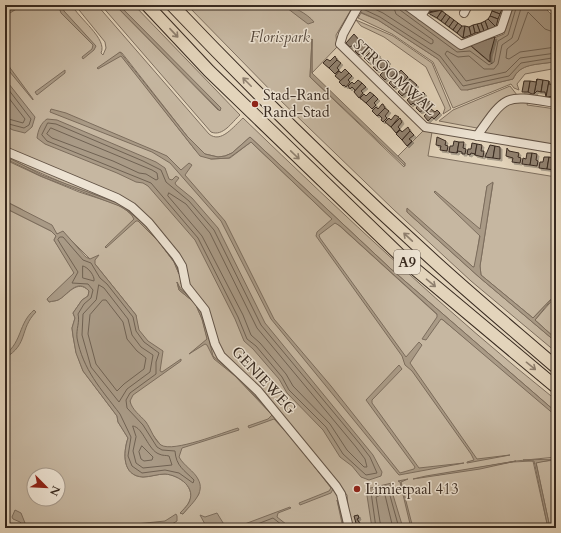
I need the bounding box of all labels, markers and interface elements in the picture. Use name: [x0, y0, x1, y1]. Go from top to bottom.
park label: Florispark: [250, 27, 311, 47]
one-way arrow: [169, 28, 179, 38]
street label: STROOMWAL: [349, 34, 441, 120]
one-way arrow: [242, 77, 252, 87]
place label: Stad-Rand Rand-Stad: [263, 85, 330, 122]
marker: Stad-Rand Rand-Stad: [250, 99, 260, 109]
one-way arrow: [290, 150, 300, 160]
one-way arrow: [403, 232, 413, 242]
road number: A9: [394, 250, 420, 274]
one-way arrow: [425, 278, 436, 287]
street label: GENIEWEG: [227, 342, 301, 418]
one-way arrow: [525, 361, 536, 370]
north arrow: [26, 467, 66, 507]
place label: Limietpaal 413: [365, 479, 459, 499]
text: N: [46, 483, 63, 499]
marker: Limietpaal 413: [352, 484, 362, 494]

